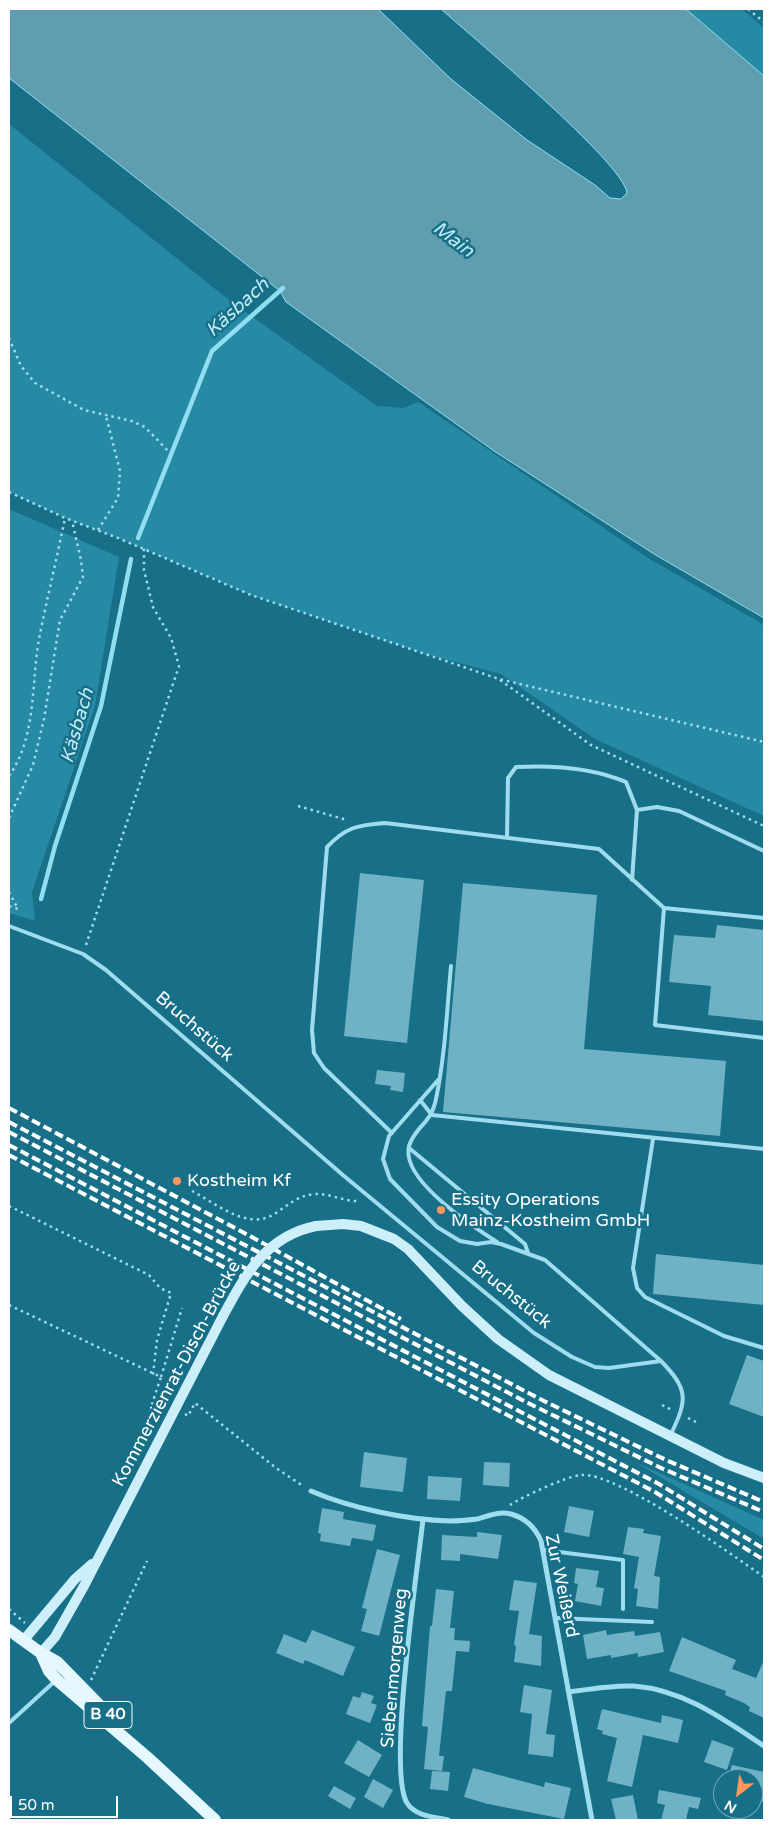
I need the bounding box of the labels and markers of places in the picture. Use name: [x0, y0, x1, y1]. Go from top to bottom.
place label: Kostheim Kf: [187, 1170, 291, 1192]
marker: Kostheim Kf: [171, 1175, 183, 1187]
place label: Essity Operations Mainz-Kostheim GmbH: [451, 1189, 650, 1232]
marker: Essity Operations Mainz-Kostheim GmbH: [435, 1204, 447, 1216]

